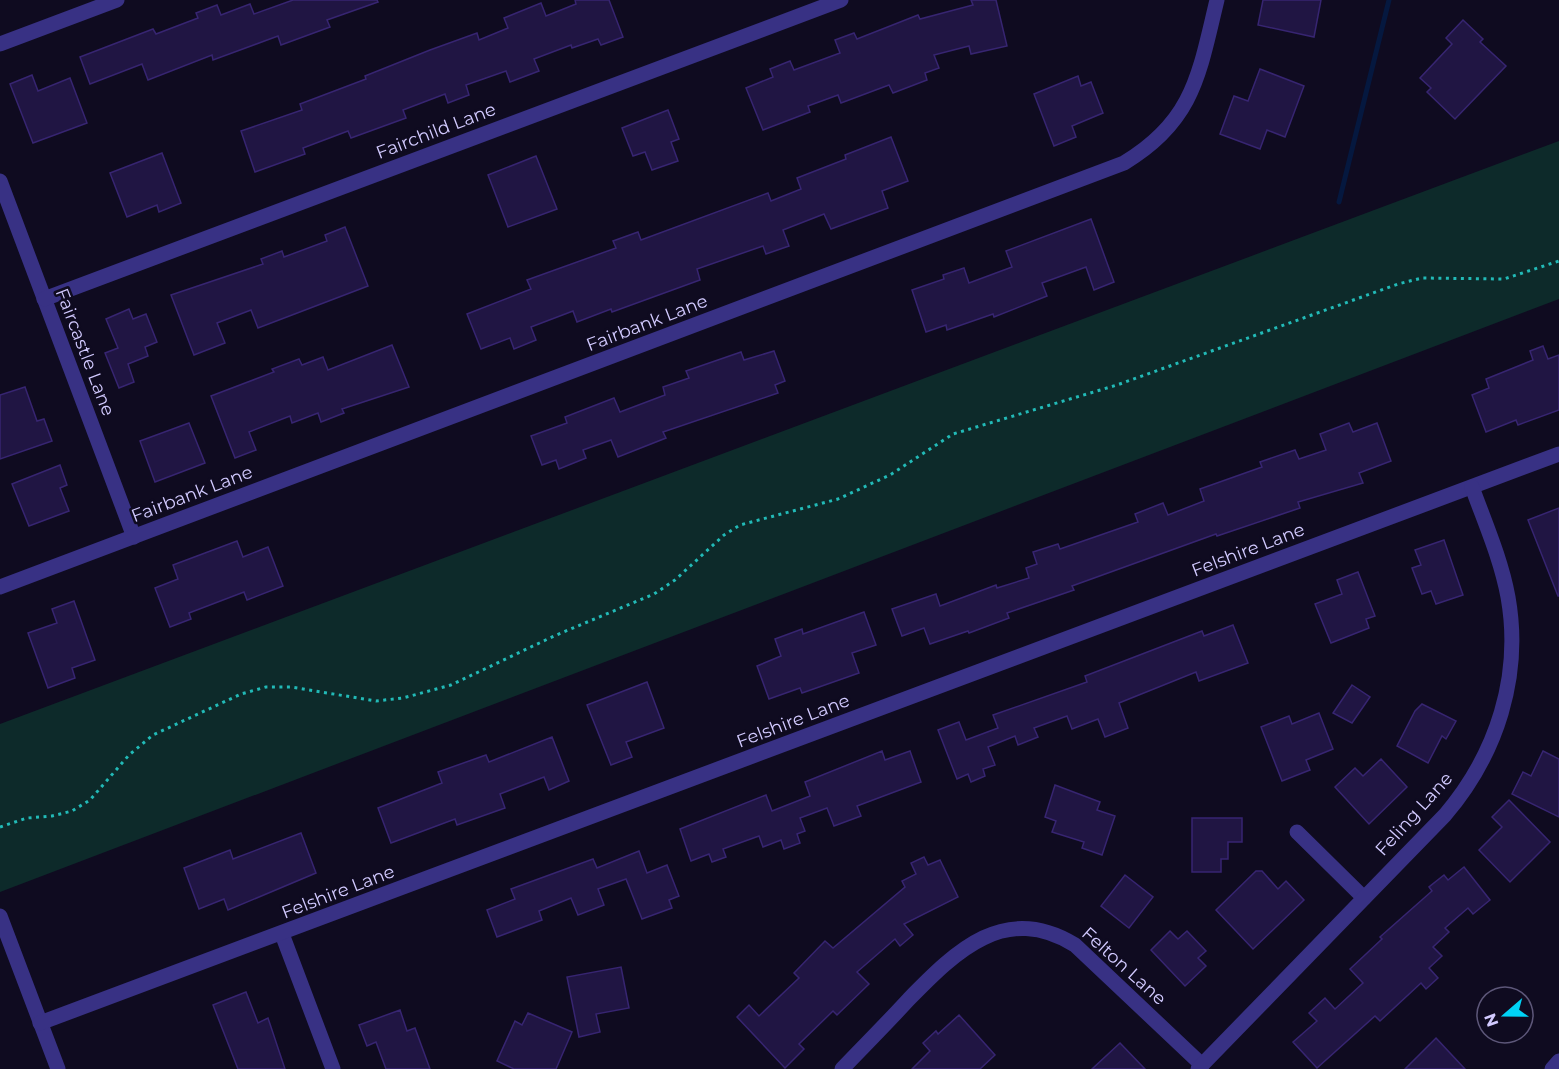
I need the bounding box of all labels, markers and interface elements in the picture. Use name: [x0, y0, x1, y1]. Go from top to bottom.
street label: Fairchild Lane: [373, 98, 499, 164]
street label: Faircastle Lane: [51, 285, 120, 419]
street label: Fairbank Lane: [583, 290, 711, 356]
street label: Fairbank Lane: [128, 461, 256, 527]
street label: Felshire Lane: [1188, 518, 1308, 582]
street label: Felshire Lane: [733, 689, 853, 753]
street label: Feling Lane: [1371, 767, 1457, 860]
street label: Felshire Lane: [278, 860, 398, 924]
street label: Felton Lane: [1077, 922, 1171, 1010]
north arrow: [1475, 985, 1535, 1045]
text: N: [1480, 1011, 1503, 1029]

